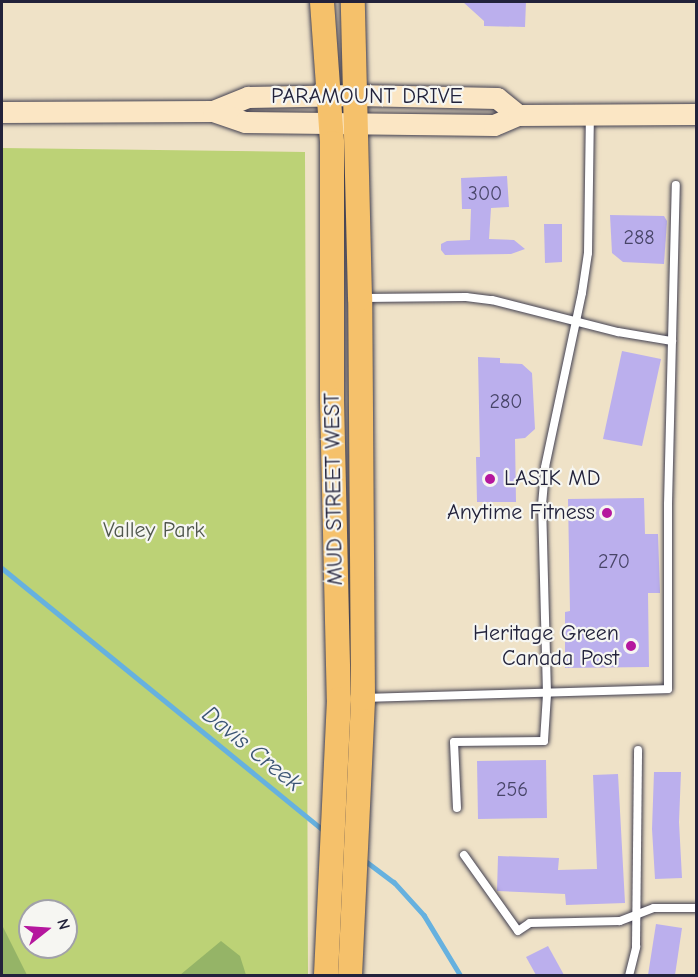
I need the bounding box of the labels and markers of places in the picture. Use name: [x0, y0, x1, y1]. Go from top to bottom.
place label: LASIK MD: [504, 466, 600, 492]
marker: LASIK MD: [481, 470, 499, 488]
place label: Anytime Fitness: [447, 500, 595, 526]
marker: Anytime Fitness: [600, 506, 614, 520]
place label: Heritage Green Canada Post: [473, 620, 619, 672]
marker: Heritage Green Canada Post: [624, 639, 638, 653]

